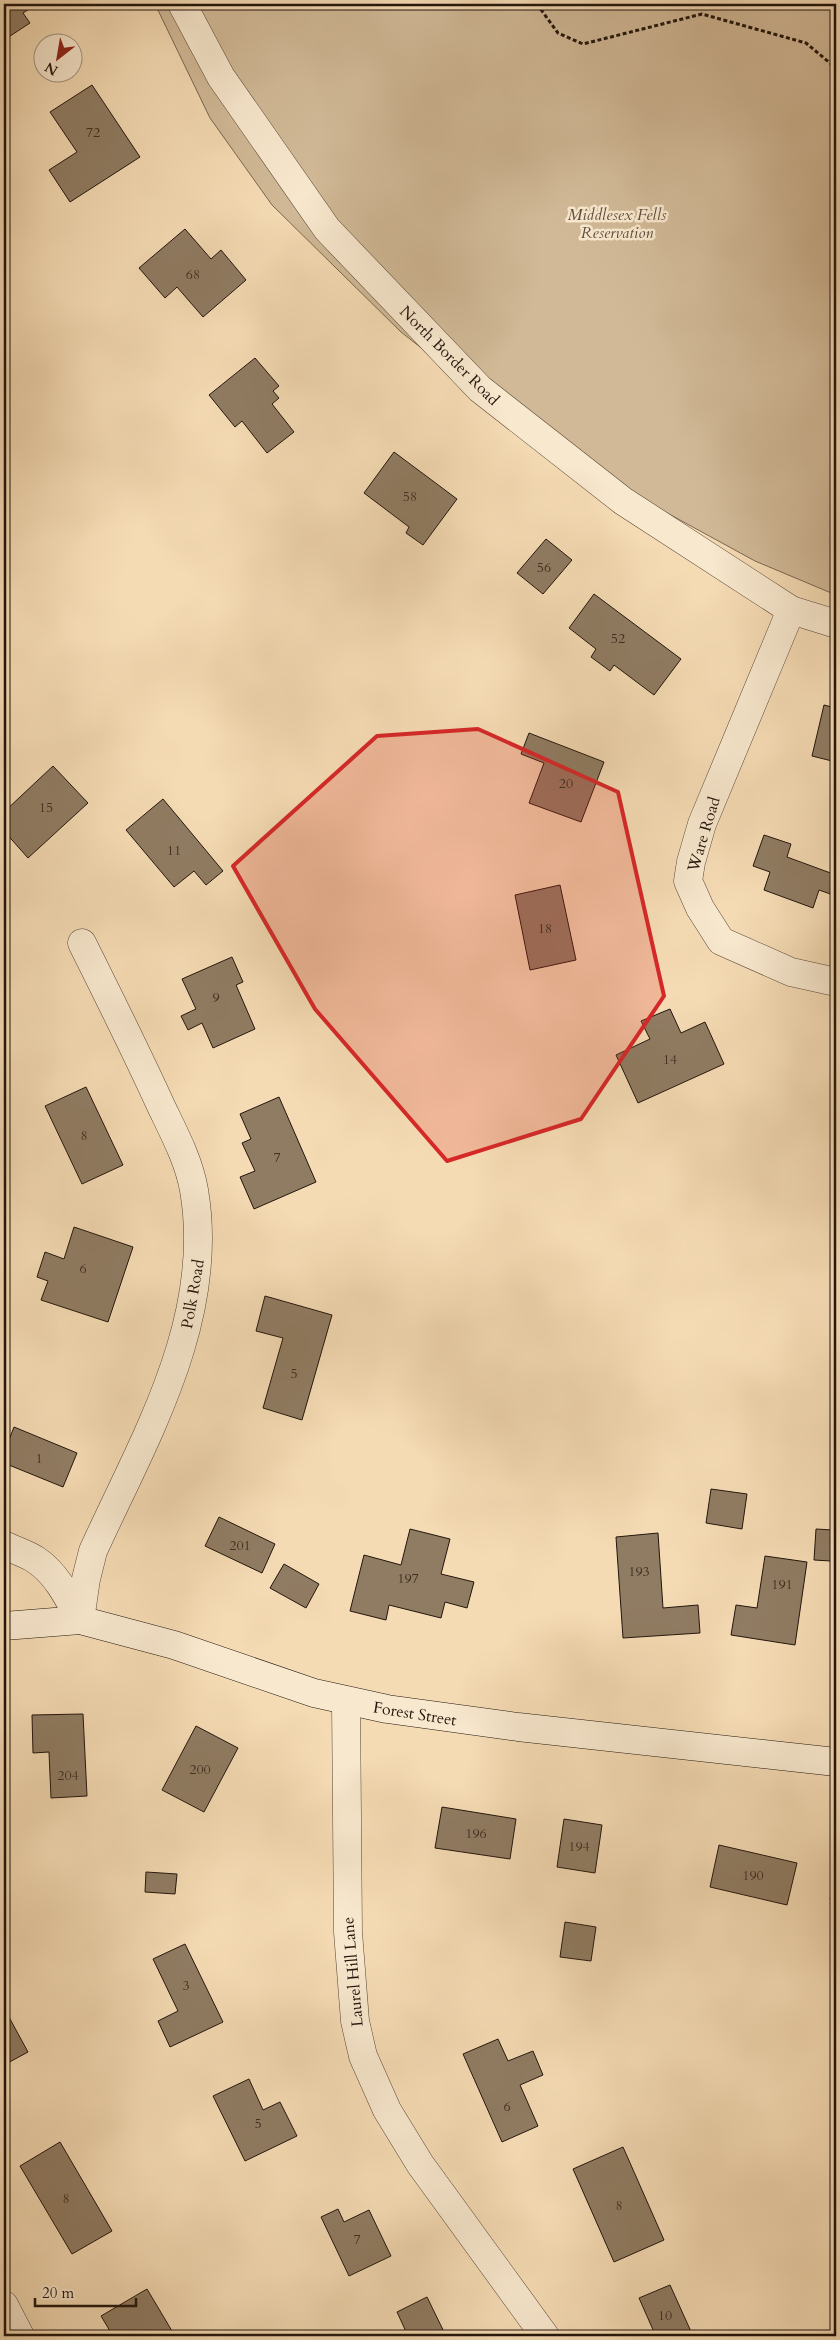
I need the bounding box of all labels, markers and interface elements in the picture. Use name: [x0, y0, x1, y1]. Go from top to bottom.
north arrow: [32, 32, 82, 82]
text: N: [41, 57, 62, 80]
house number: 72: [86, 123, 100, 142]
park label: Middlesex Fells Reservation: [567, 204, 667, 244]
house number: 68: [186, 265, 200, 284]
street label: North Border Road: [395, 301, 504, 411]
house number: 58: [403, 487, 417, 506]
house number: 56: [537, 558, 551, 577]
house number: 52: [611, 629, 625, 648]
house number: 20: [559, 774, 573, 793]
street label: Ware Road: [682, 794, 726, 875]
house number: 15: [39, 798, 53, 817]
house number: 11: [167, 841, 181, 860]
house number: 18: [538, 919, 552, 938]
house number: 9: [212, 988, 220, 1007]
house number: 14: [663, 1050, 677, 1069]
house number: 8: [80, 1126, 88, 1145]
house number: 7: [273, 1148, 281, 1167]
street label: Polk Road: [176, 1257, 210, 1331]
house number: 6: [79, 1259, 87, 1278]
house number: 5: [290, 1364, 298, 1383]
house number: 1: [35, 1449, 43, 1468]
house number: 201: [229, 1536, 251, 1555]
house number: 193: [628, 1562, 650, 1581]
house number: 197: [397, 1569, 419, 1588]
house number: 191: [771, 1575, 793, 1594]
street label: Forest Street: [372, 1697, 458, 1731]
house number: 200: [189, 1760, 211, 1779]
house number: 204: [57, 1766, 79, 1785]
house number: 196: [465, 1824, 487, 1843]
house number: 194: [568, 1837, 590, 1856]
house number: 190: [742, 1866, 764, 1885]
street label: Laurel Hill Lane: [337, 1916, 369, 2028]
house number: 3: [182, 1976, 190, 1995]
house number: 6: [503, 2097, 511, 2116]
house number: 5: [254, 2114, 262, 2133]
house number: 8: [62, 2189, 70, 2208]
house number: 8: [615, 2196, 623, 2215]
house number: 7: [353, 2230, 361, 2249]
scale bar: [35, 2275, 136, 2307]
text: 20 m: [42, 2283, 74, 2303]
house number: 10: [658, 2306, 672, 2325]

